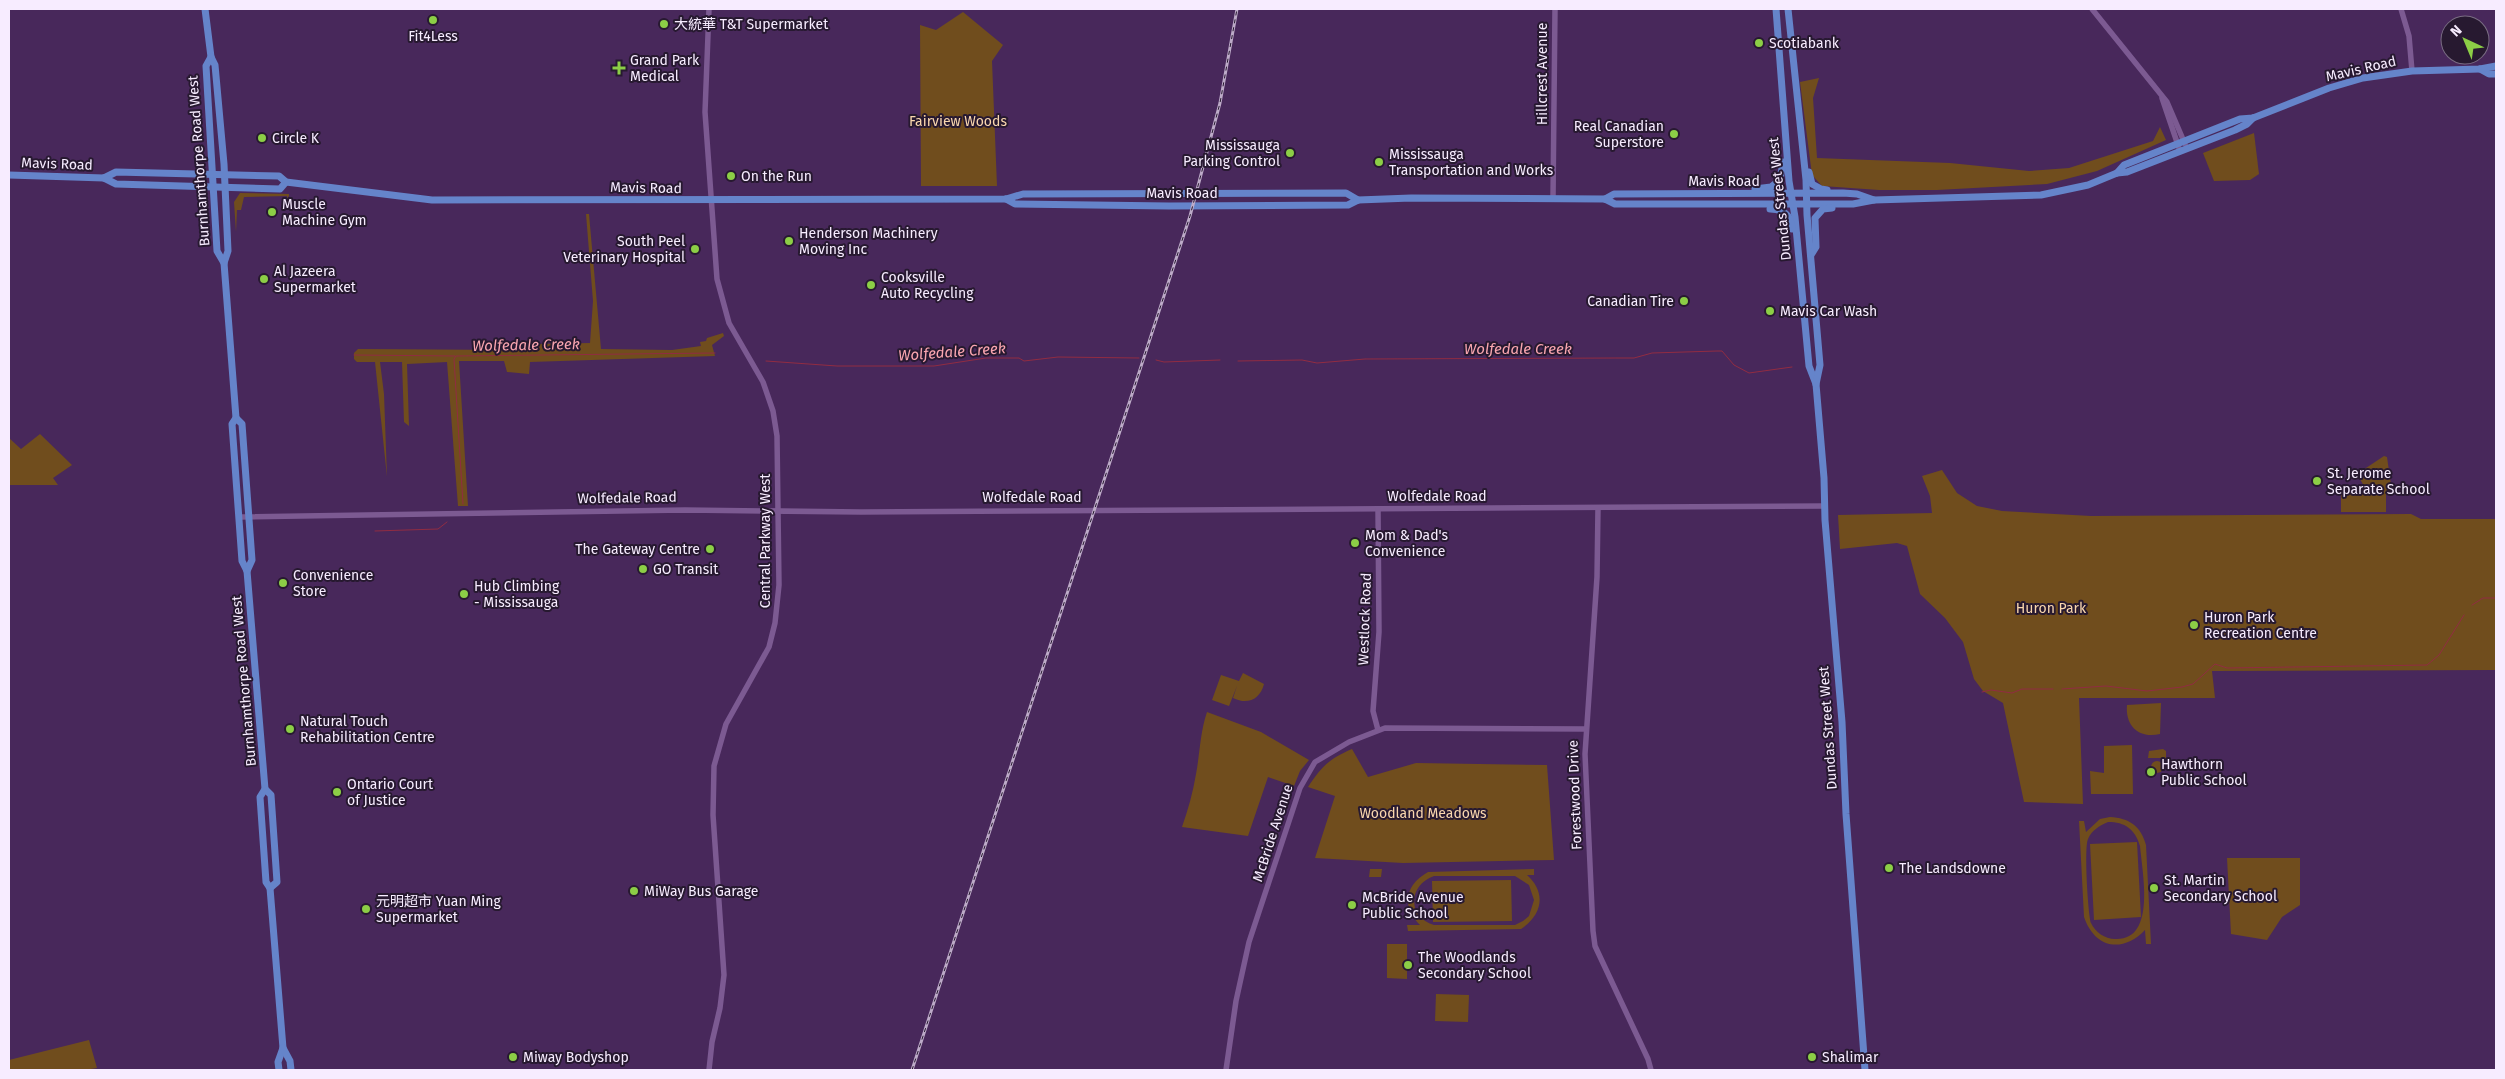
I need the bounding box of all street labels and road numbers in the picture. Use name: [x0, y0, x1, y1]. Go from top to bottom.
street label: Hillcrest Avenue: [1534, 23, 1551, 125]
street label: Mavis Road: [2324, 53, 2398, 85]
street label: Burnhamthorpe Road West: [184, 74, 213, 247]
street label: Dundas Street West: [1765, 136, 1795, 261]
street label: Mavis Road: [21, 154, 93, 174]
street label: Mavis Road: [1688, 173, 1760, 190]
street label: Mavis Road: [610, 179, 682, 197]
street label: Mavis Road: [1146, 185, 1218, 202]
street label: Central Parkway West: [757, 473, 774, 608]
street label: Wolfedale Road: [1387, 488, 1487, 505]
street label: Wolfedale Road: [577, 489, 677, 507]
street label: Wolfedale Road: [982, 489, 1082, 506]
street label: Westlock Road: [1355, 572, 1375, 666]
street label: Burnhamthorpe Road West: [228, 594, 260, 767]
street label: Dundas Street West: [1815, 665, 1841, 790]
street label: Forestwood Drive: [1565, 740, 1585, 850]
street label: McBride Avenue: [1249, 782, 1297, 884]

